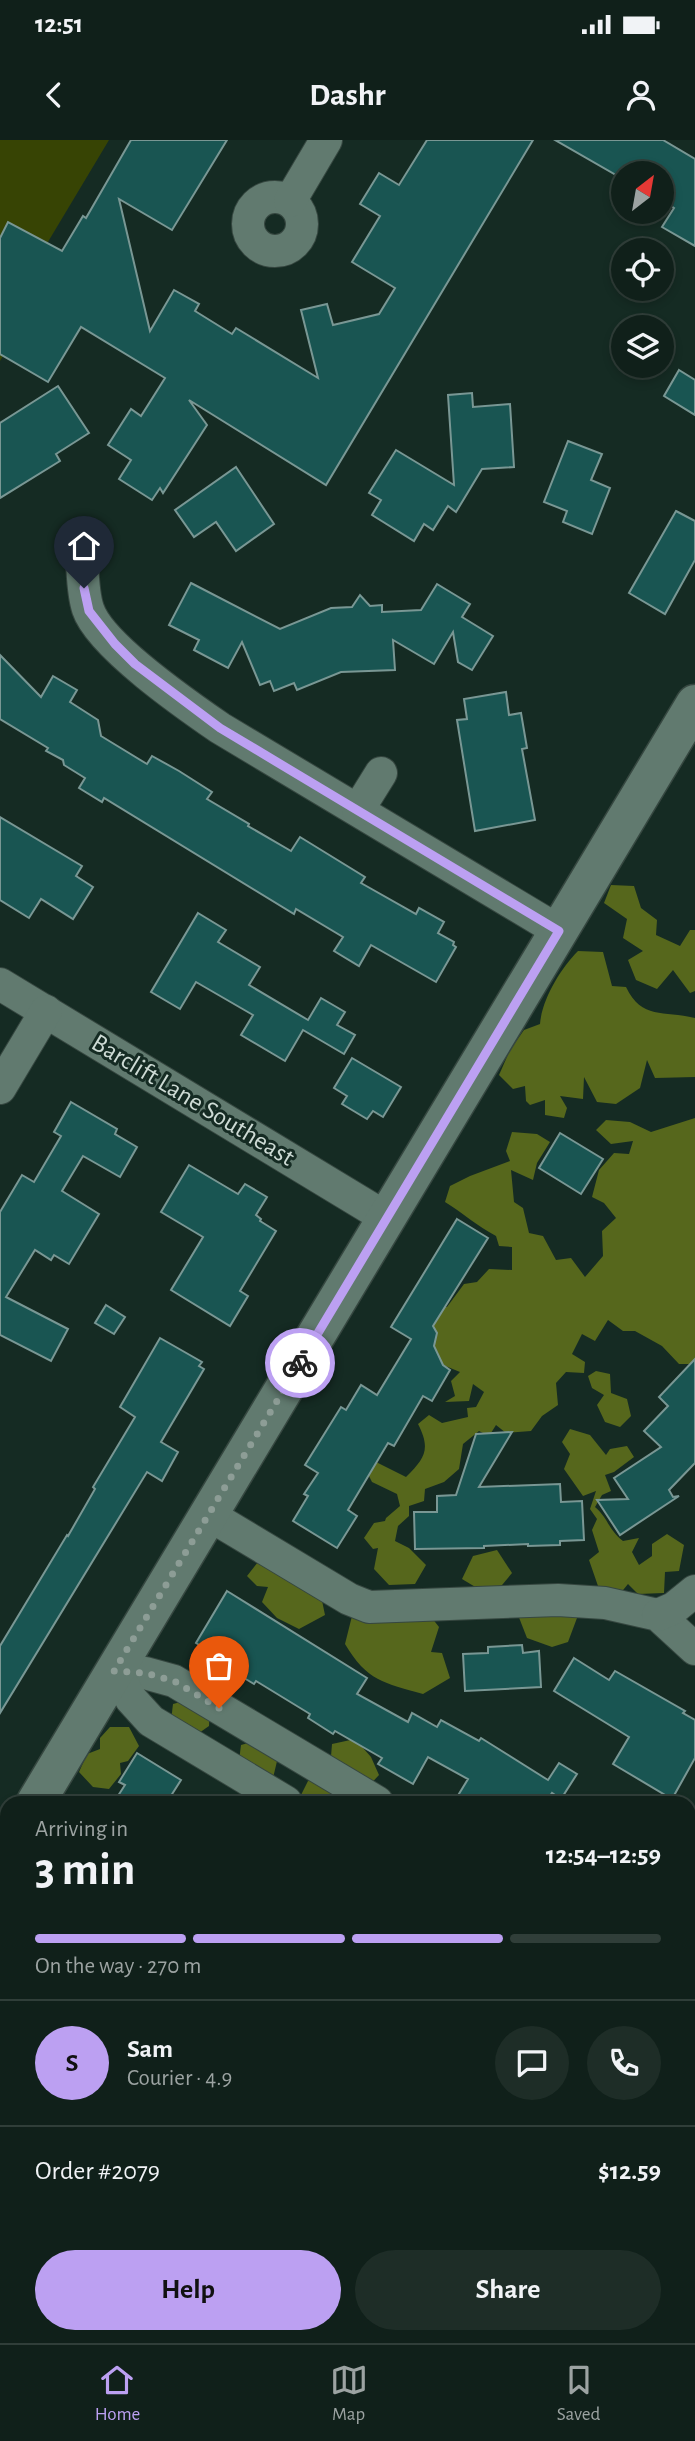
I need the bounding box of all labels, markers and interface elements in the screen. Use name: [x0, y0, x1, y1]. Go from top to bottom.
text: 12:51: [35, 11, 83, 37]
icon: back: [35, 76, 73, 114]
icon: person: [622, 76, 660, 114]
text: Dashr: [309, 79, 386, 111]
north arrow: [611, 161, 674, 224]
map controls: [611, 161, 674, 378]
button: locate: [611, 238, 674, 301]
button: layers: [611, 315, 674, 378]
pin: [54, 516, 114, 588]
icon: home: [65, 527, 103, 565]
street label: Barclift Lane Southeast: [87, 1029, 299, 1171]
courier: [265, 1328, 335, 1398]
icon: bike: [281, 1344, 319, 1382]
pin: [189, 1636, 249, 1708]
icon: bag: [200, 1647, 238, 1685]
text: Arriving in: [35, 1818, 128, 1841]
text: 12:54–12:59: [546, 1842, 661, 1868]
text: 3 min: [35, 1847, 135, 1893]
text: On the way · 270 m: [35, 1955, 202, 1978]
button: chat: [495, 2026, 569, 2100]
button: phone: [587, 2026, 661, 2100]
text: Sam: [127, 2036, 173, 2062]
text: S: [66, 2050, 78, 2076]
text: Courier · 4.9: [127, 2067, 232, 2090]
text: Order #2079: [35, 2158, 160, 2184]
text: $12.59: [598, 2158, 661, 2184]
button: Help: [35, 2250, 341, 2330]
button: Share: [355, 2250, 661, 2330]
tab: Home: [95, 2361, 140, 2426]
tab: Map: [330, 2361, 368, 2426]
tab: Saved: [557, 2361, 600, 2426]

